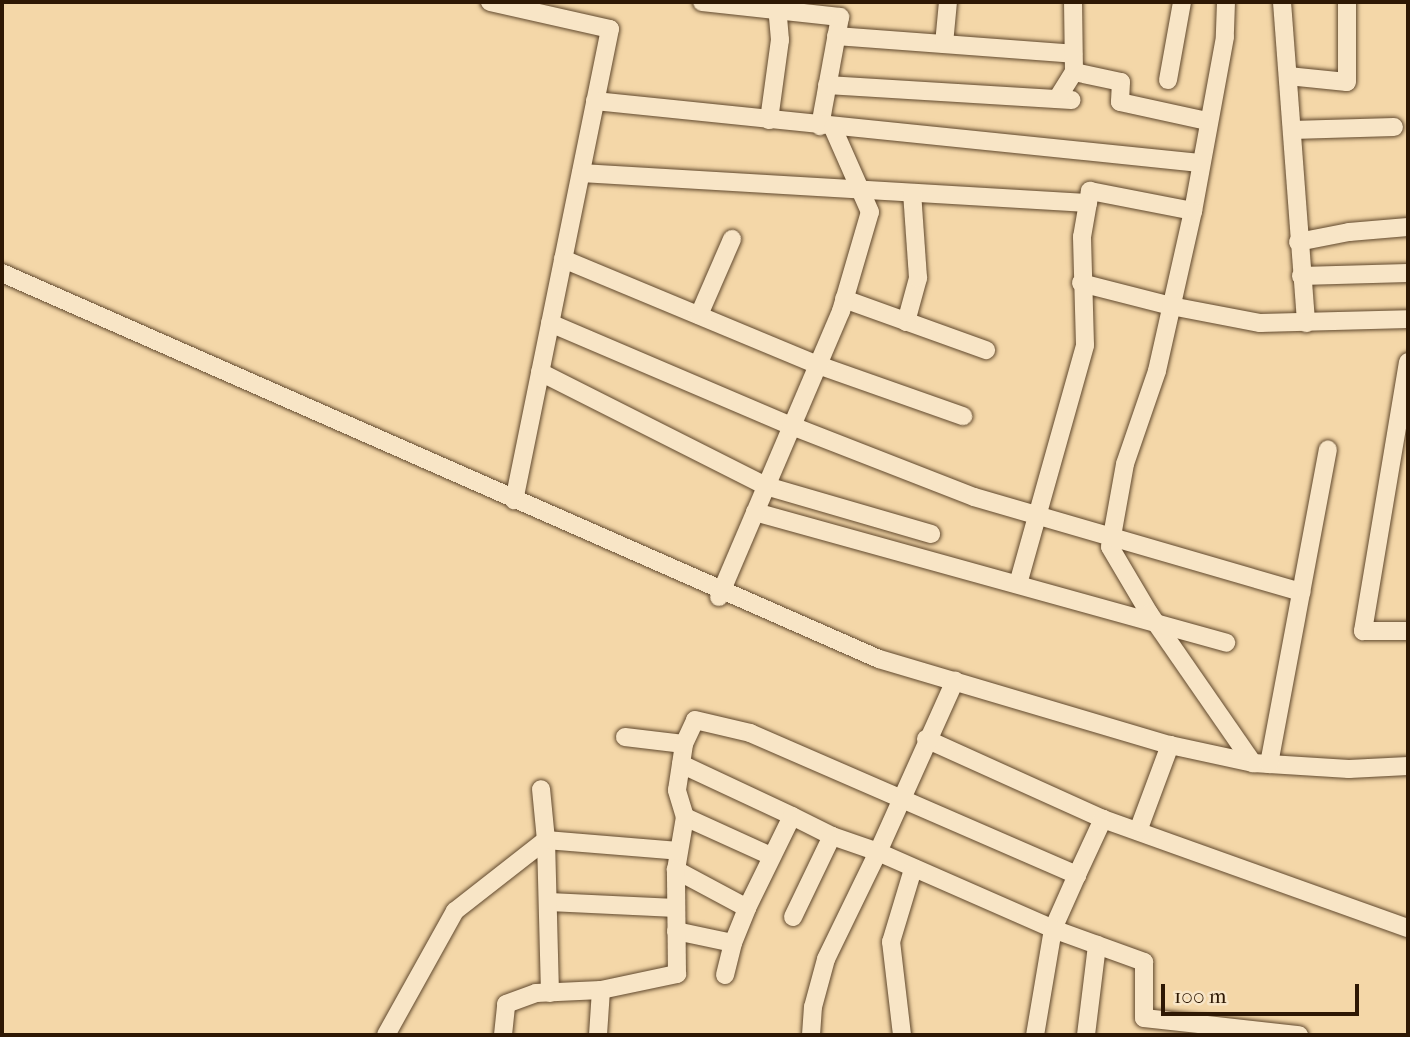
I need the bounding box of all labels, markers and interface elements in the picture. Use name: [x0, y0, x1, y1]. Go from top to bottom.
scale bar: [1165, 970, 1363, 1014]
text: 100 m: [1174, 984, 1227, 1008]

